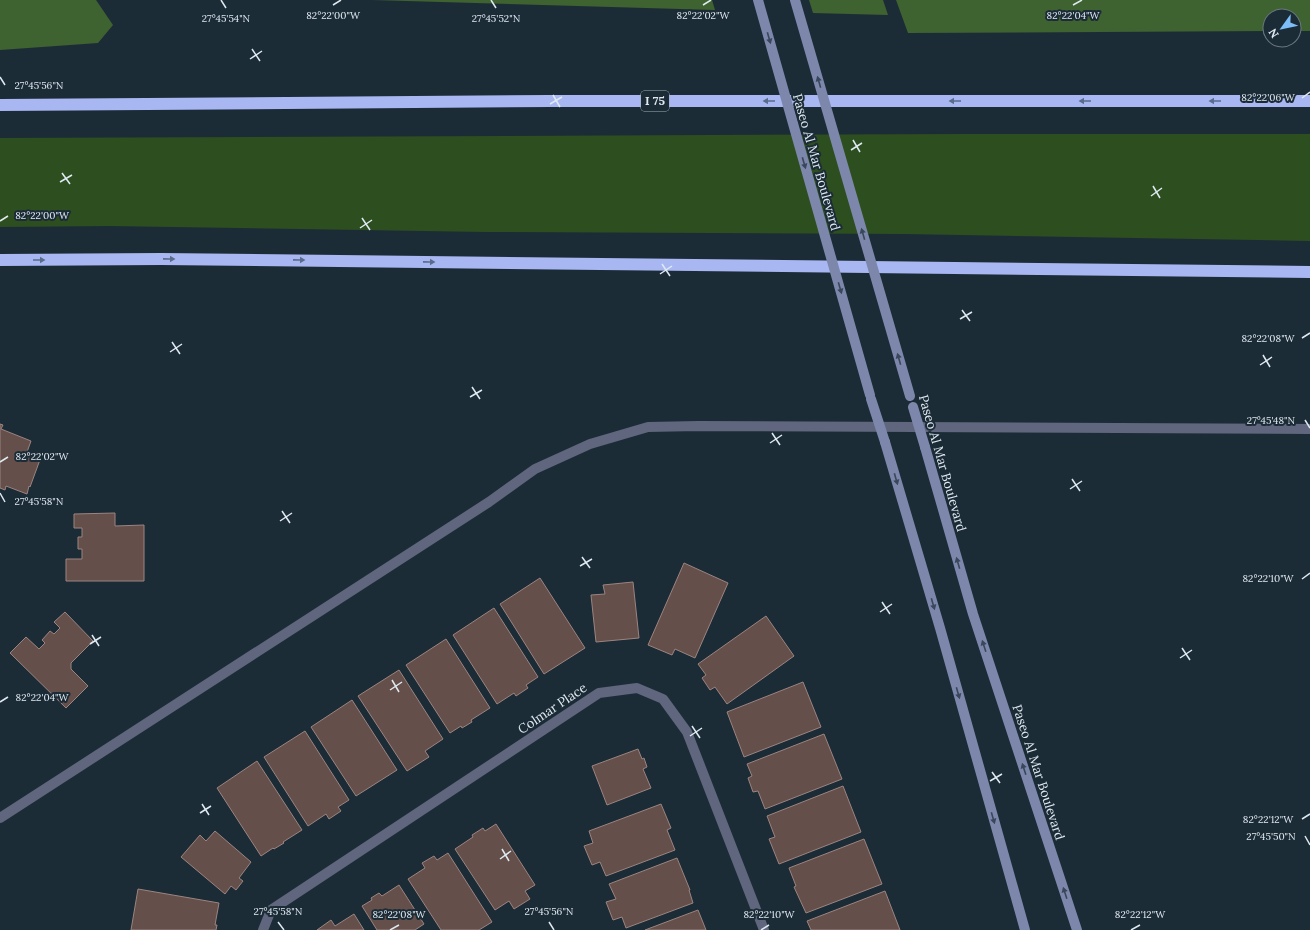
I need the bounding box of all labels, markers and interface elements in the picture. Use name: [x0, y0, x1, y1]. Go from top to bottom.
north arrow: [1262, 8, 1302, 48]
text: 82°22'00"W: [306, 9, 361, 22]
text: 82°22'02"W: [677, 9, 730, 22]
text: 82°22'04"W: [1047, 9, 1100, 22]
text: 27°45'54"N: [202, 12, 251, 25]
text: 27°45'52"N: [472, 12, 521, 25]
text: N: [1265, 26, 1282, 41]
one-way arrow: [766, 32, 772, 44]
one-way arrow: [816, 76, 822, 88]
text: 27°45'56"N: [15, 79, 64, 92]
road number: I 75: [641, 91, 669, 111]
text: 82°22'06"W: [1241, 91, 1296, 104]
street label: Paseo Al Mar Boulevard: [789, 92, 844, 233]
one-way arrow: [762, 98, 775, 104]
one-way arrow: [948, 98, 961, 104]
one-way arrow: [1078, 98, 1091, 104]
one-way arrow: [1208, 98, 1221, 104]
one-way arrow: [801, 157, 807, 169]
text: 82°22'00"W: [15, 209, 70, 222]
one-way arrow: [860, 228, 866, 240]
one-way arrow: [163, 256, 176, 262]
one-way arrow: [33, 257, 46, 263]
one-way arrow: [293, 257, 305, 264]
one-way arrow: [423, 259, 436, 265]
one-way arrow: [837, 281, 843, 294]
text: 82°22'08"W: [1241, 332, 1296, 345]
one-way arrow: [896, 353, 902, 365]
street label: Paseo Al Mar Boulevard: [915, 393, 970, 534]
text: 27°45'48"N: [1247, 414, 1296, 427]
text: 82°22'02"W: [16, 450, 69, 463]
one-way arrow: [893, 474, 899, 486]
text: 27°45'58"N: [15, 495, 64, 508]
one-way arrow: [955, 557, 961, 569]
text: 82°22'10"W: [1242, 572, 1295, 585]
one-way arrow: [930, 598, 936, 610]
one-way arrow: [980, 640, 986, 652]
street label: Colmar Place: [515, 679, 590, 738]
one-way arrow: [955, 687, 961, 699]
text: 82°22'04"W: [16, 691, 69, 704]
street label: Paseo Al Mar Boulevard: [1009, 702, 1069, 842]
one-way arrow: [1021, 763, 1027, 775]
one-way arrow: [990, 812, 996, 824]
text: 82°22'12"W: [1243, 813, 1294, 826]
text: 27°45'50"N: [1246, 830, 1296, 843]
one-way arrow: [1062, 887, 1068, 899]
text: 27°45'58"N: [254, 905, 303, 918]
text: 27°45'56"N: [525, 905, 574, 918]
text: 82°22'08"W: [372, 908, 427, 921]
text: 82°22'10"W: [743, 908, 796, 921]
text: 82°22'12"W: [1115, 908, 1166, 921]

